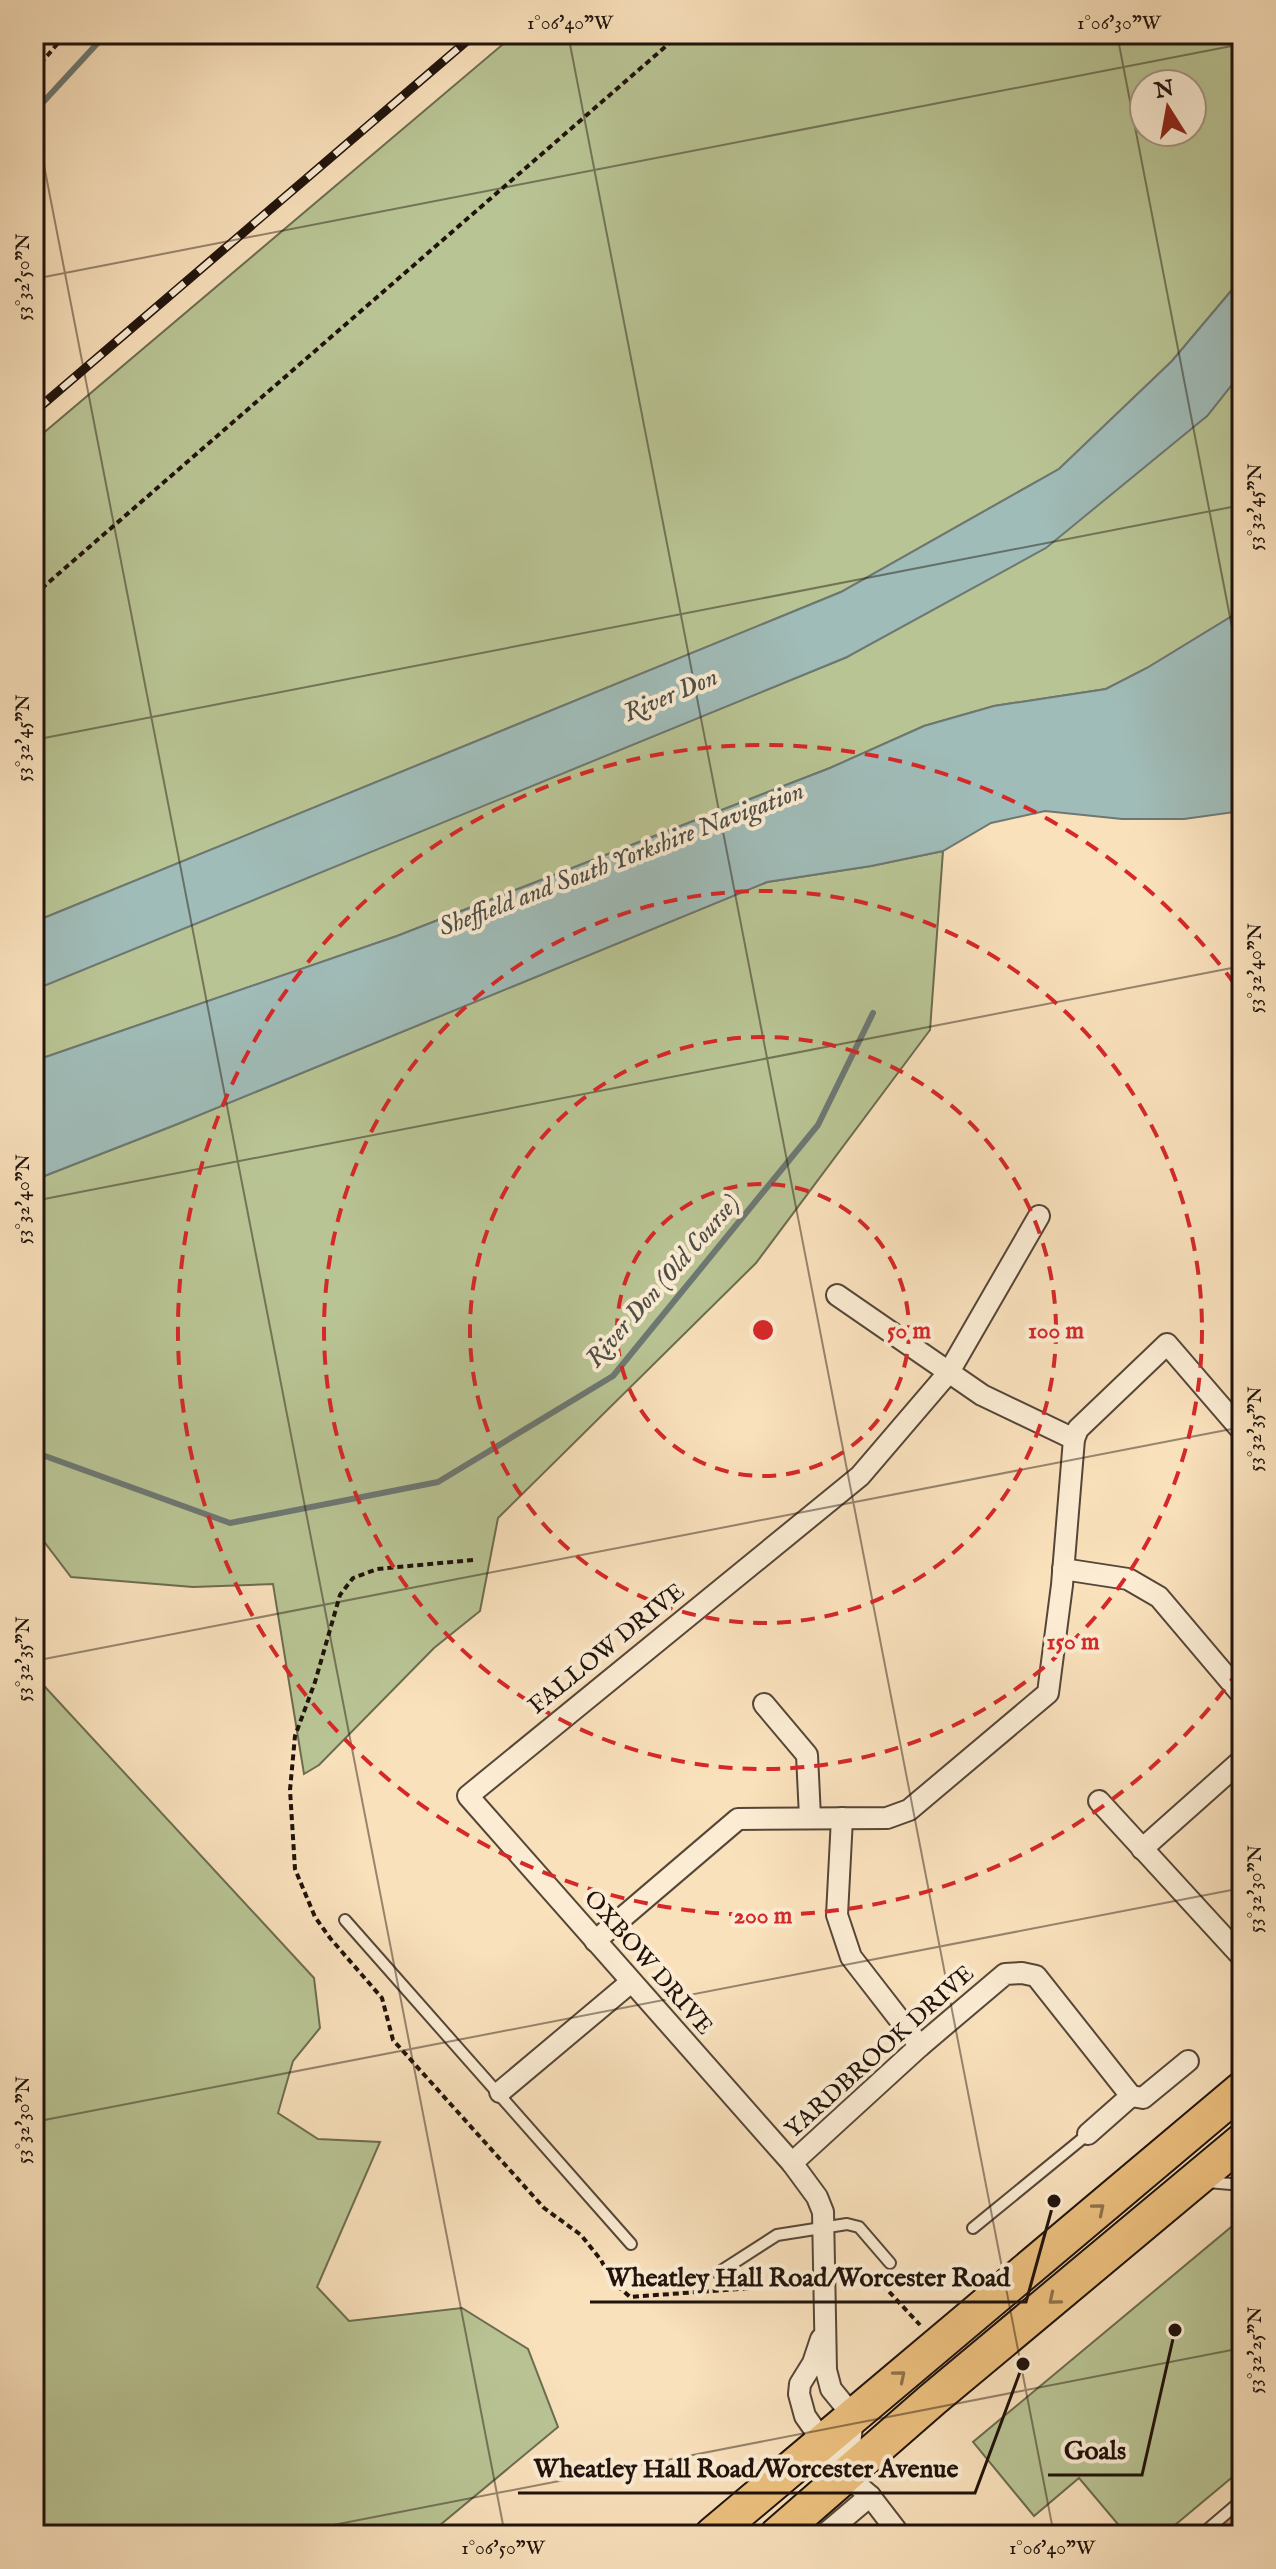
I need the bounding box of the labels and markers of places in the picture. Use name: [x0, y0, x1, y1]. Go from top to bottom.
centre of rings: [749, 1316, 777, 1344]
callout: Wheatley Hall Road/Worcester Road: [590, 2252, 1026, 2302]
callout: Goals: [1048, 2425, 1142, 2475]
callout: Wheatley Hall Road/Worcester Avenue: [518, 2443, 975, 2493]

